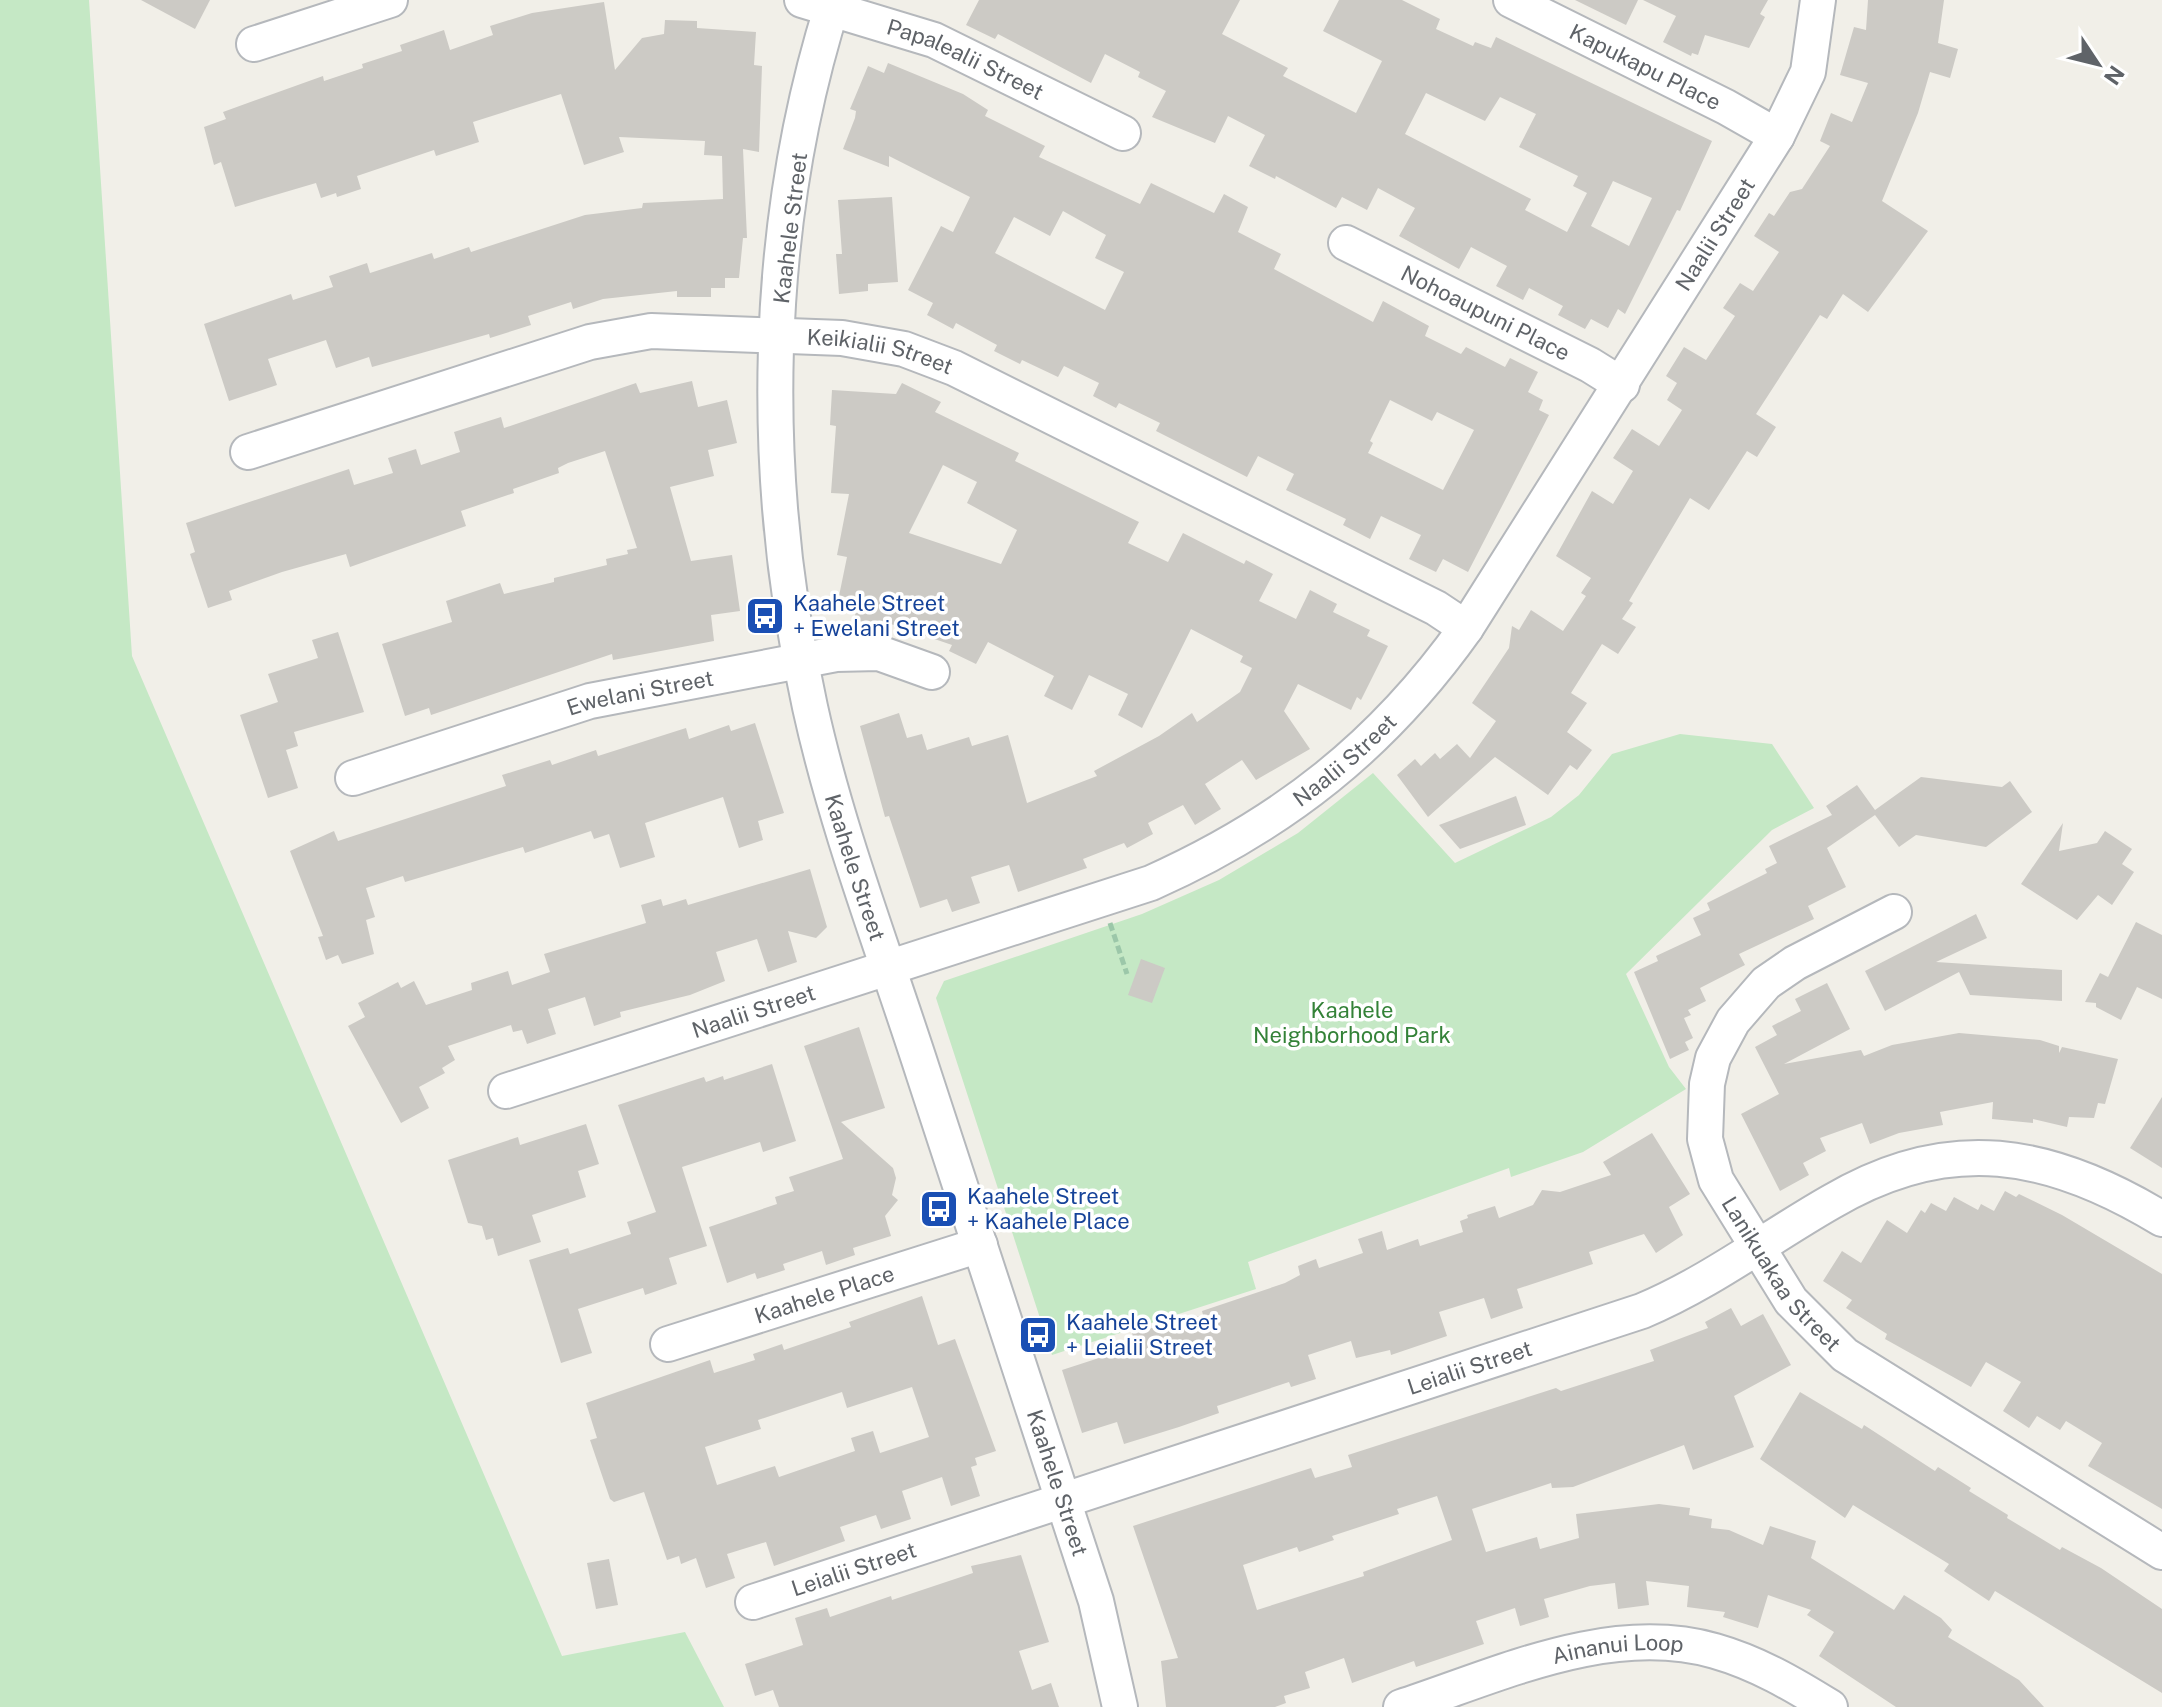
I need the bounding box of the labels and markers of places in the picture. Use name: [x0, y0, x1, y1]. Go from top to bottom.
place label: Kaahele Street + Ewelani Street: [793, 590, 960, 641]
bus stop icon: Kaahele Street + Ewelani Street: [744, 595, 786, 637]
place label: Kaahele Street + Kaahele Place: [967, 1183, 1130, 1234]
bus stop icon: Kaahele Street + Kaahele Place: [918, 1188, 960, 1230]
place label: Kaahele Street + Leialii Street: [1066, 1309, 1218, 1360]
bus stop icon: Kaahele Street + Leialii Street: [1017, 1314, 1059, 1356]

